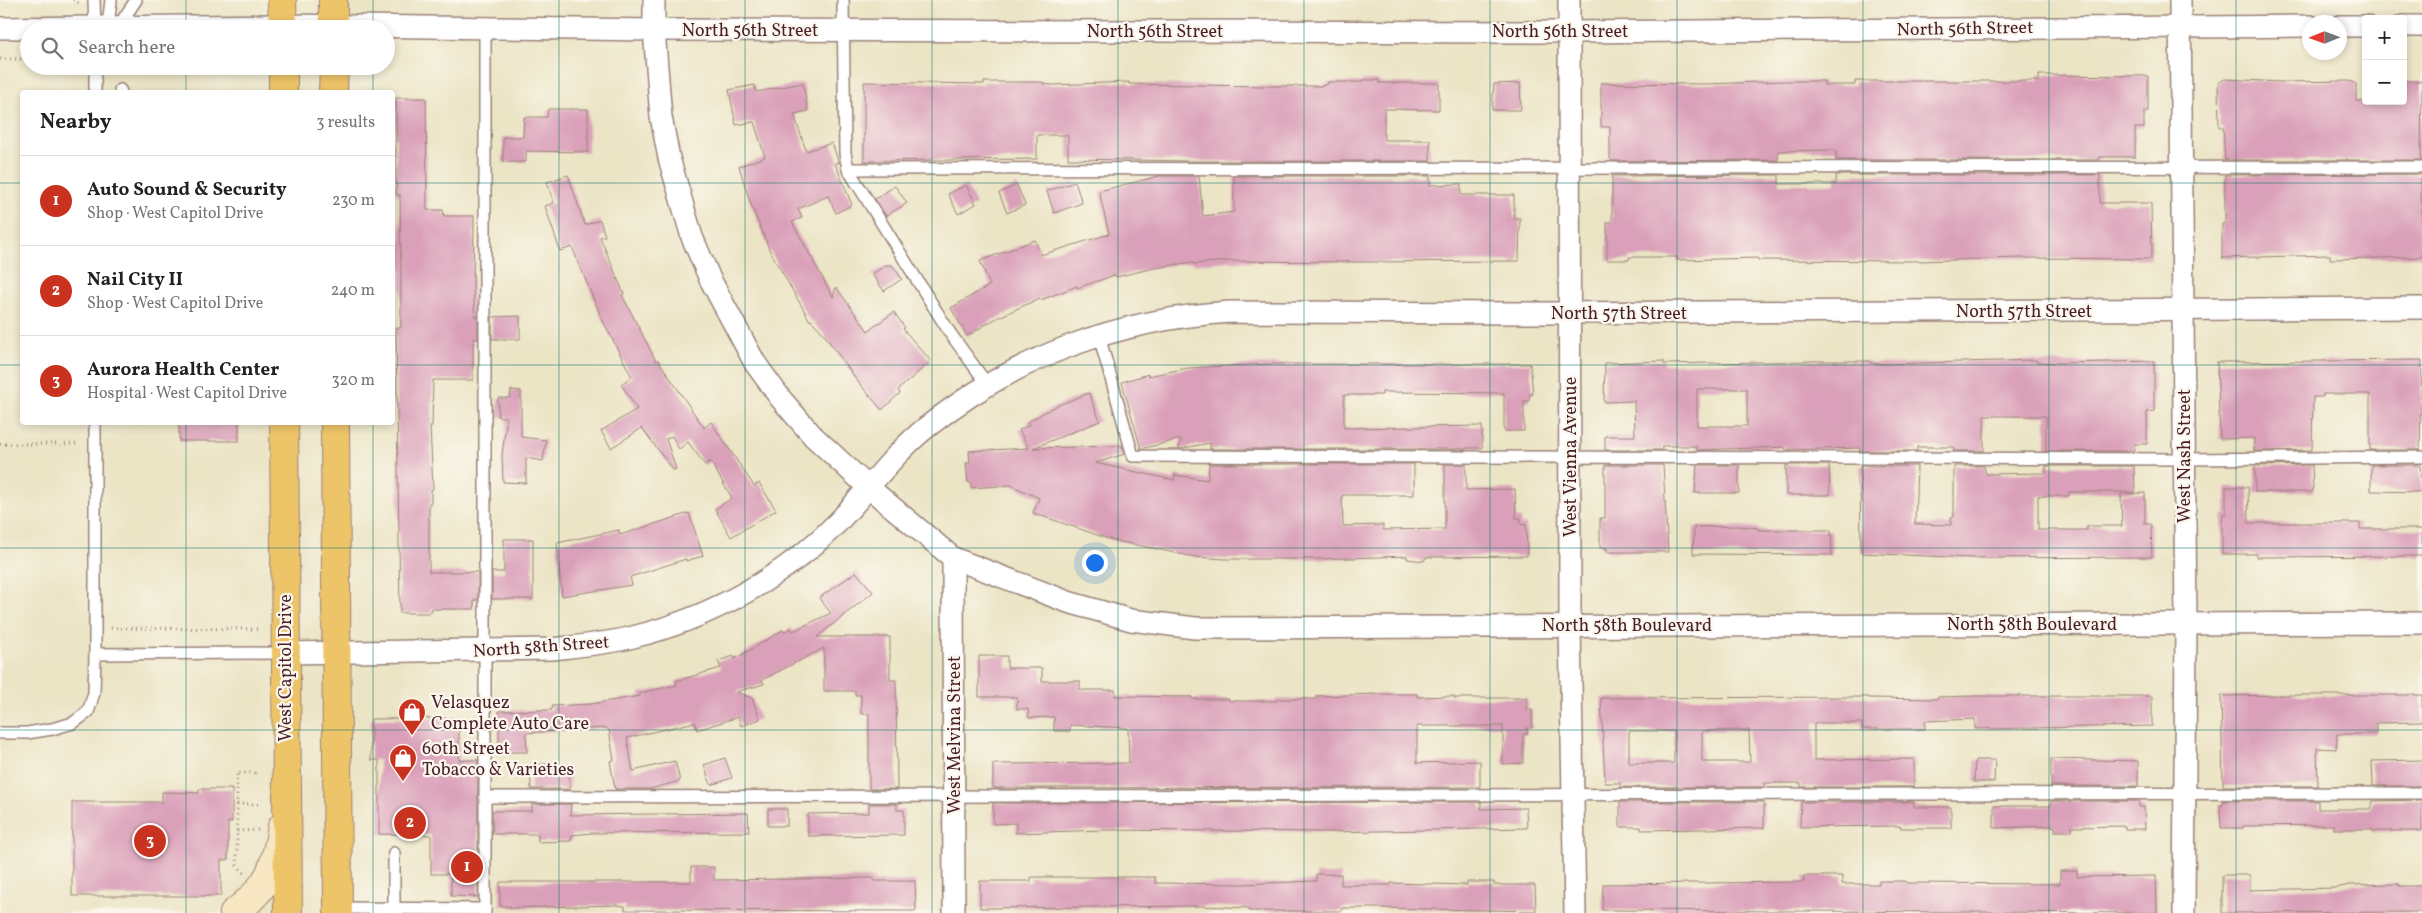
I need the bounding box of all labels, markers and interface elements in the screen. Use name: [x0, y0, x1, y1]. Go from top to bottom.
north arrow: [2302, 15, 2347, 60]
map controls: [2362, 15, 2407, 105]
button: +: [2362, 15, 2407, 60]
street label: North 56th Street: [1896, 16, 2034, 43]
street label: North 56th Street: [682, 19, 818, 44]
search box: [20, 20, 395, 75]
street label: North 56th Street: [1087, 20, 1223, 45]
street label: North 56th Street: [1492, 20, 1628, 45]
icon: search: [38, 34, 66, 62]
text: Search here: [78, 35, 175, 61]
button: −: [2362, 60, 2407, 105]
text: Nearby: [40, 108, 111, 137]
text: 3 results: [316, 112, 375, 134]
text: Auto Sound & Security: [87, 177, 287, 203]
text: 1: [53, 190, 59, 212]
text: 230 m: [332, 190, 375, 212]
text: Shop · West Capitol Drive: [87, 203, 263, 225]
text: Nail City II: [87, 267, 183, 293]
text: 2: [52, 280, 60, 302]
text: 240 m: [331, 280, 375, 302]
text: Shop · West Capitol Drive: [87, 293, 263, 315]
street label: North 57th Street: [1956, 300, 2092, 325]
street label: North 57th Street: [1551, 302, 1687, 327]
text: Aurora Health Center: [87, 357, 279, 383]
text: 3: [52, 370, 60, 392]
text: 320 m: [331, 370, 375, 392]
street label: West Vienna Avenue: [1559, 377, 1584, 537]
text: Hospital · West Capitol Drive: [87, 383, 287, 405]
street label: West Nash Street: [2173, 389, 2198, 523]
your location: [1082, 550, 1108, 576]
street label: West Capitol Drive: [274, 594, 299, 742]
street label: North 58th Boulevard: [1947, 613, 2117, 638]
street label: North 58th Boulevard: [1542, 614, 1712, 639]
street label: North 58th Street: [472, 630, 610, 665]
street label: West Melvina Street: [943, 656, 968, 814]
place label: Velasquez Complete Auto Care: [431, 691, 589, 737]
shop icon: Velasquez Complete Auto Care: [397, 697, 427, 736]
place label: 60th Street Tobacco & Varieties: [422, 737, 574, 783]
shop icon: 60th Street Tobacco & Varieties: [388, 743, 418, 782]
pin: 2: [394, 804, 426, 842]
pin: 3: [134, 822, 166, 860]
pin: 1: [451, 848, 483, 886]

